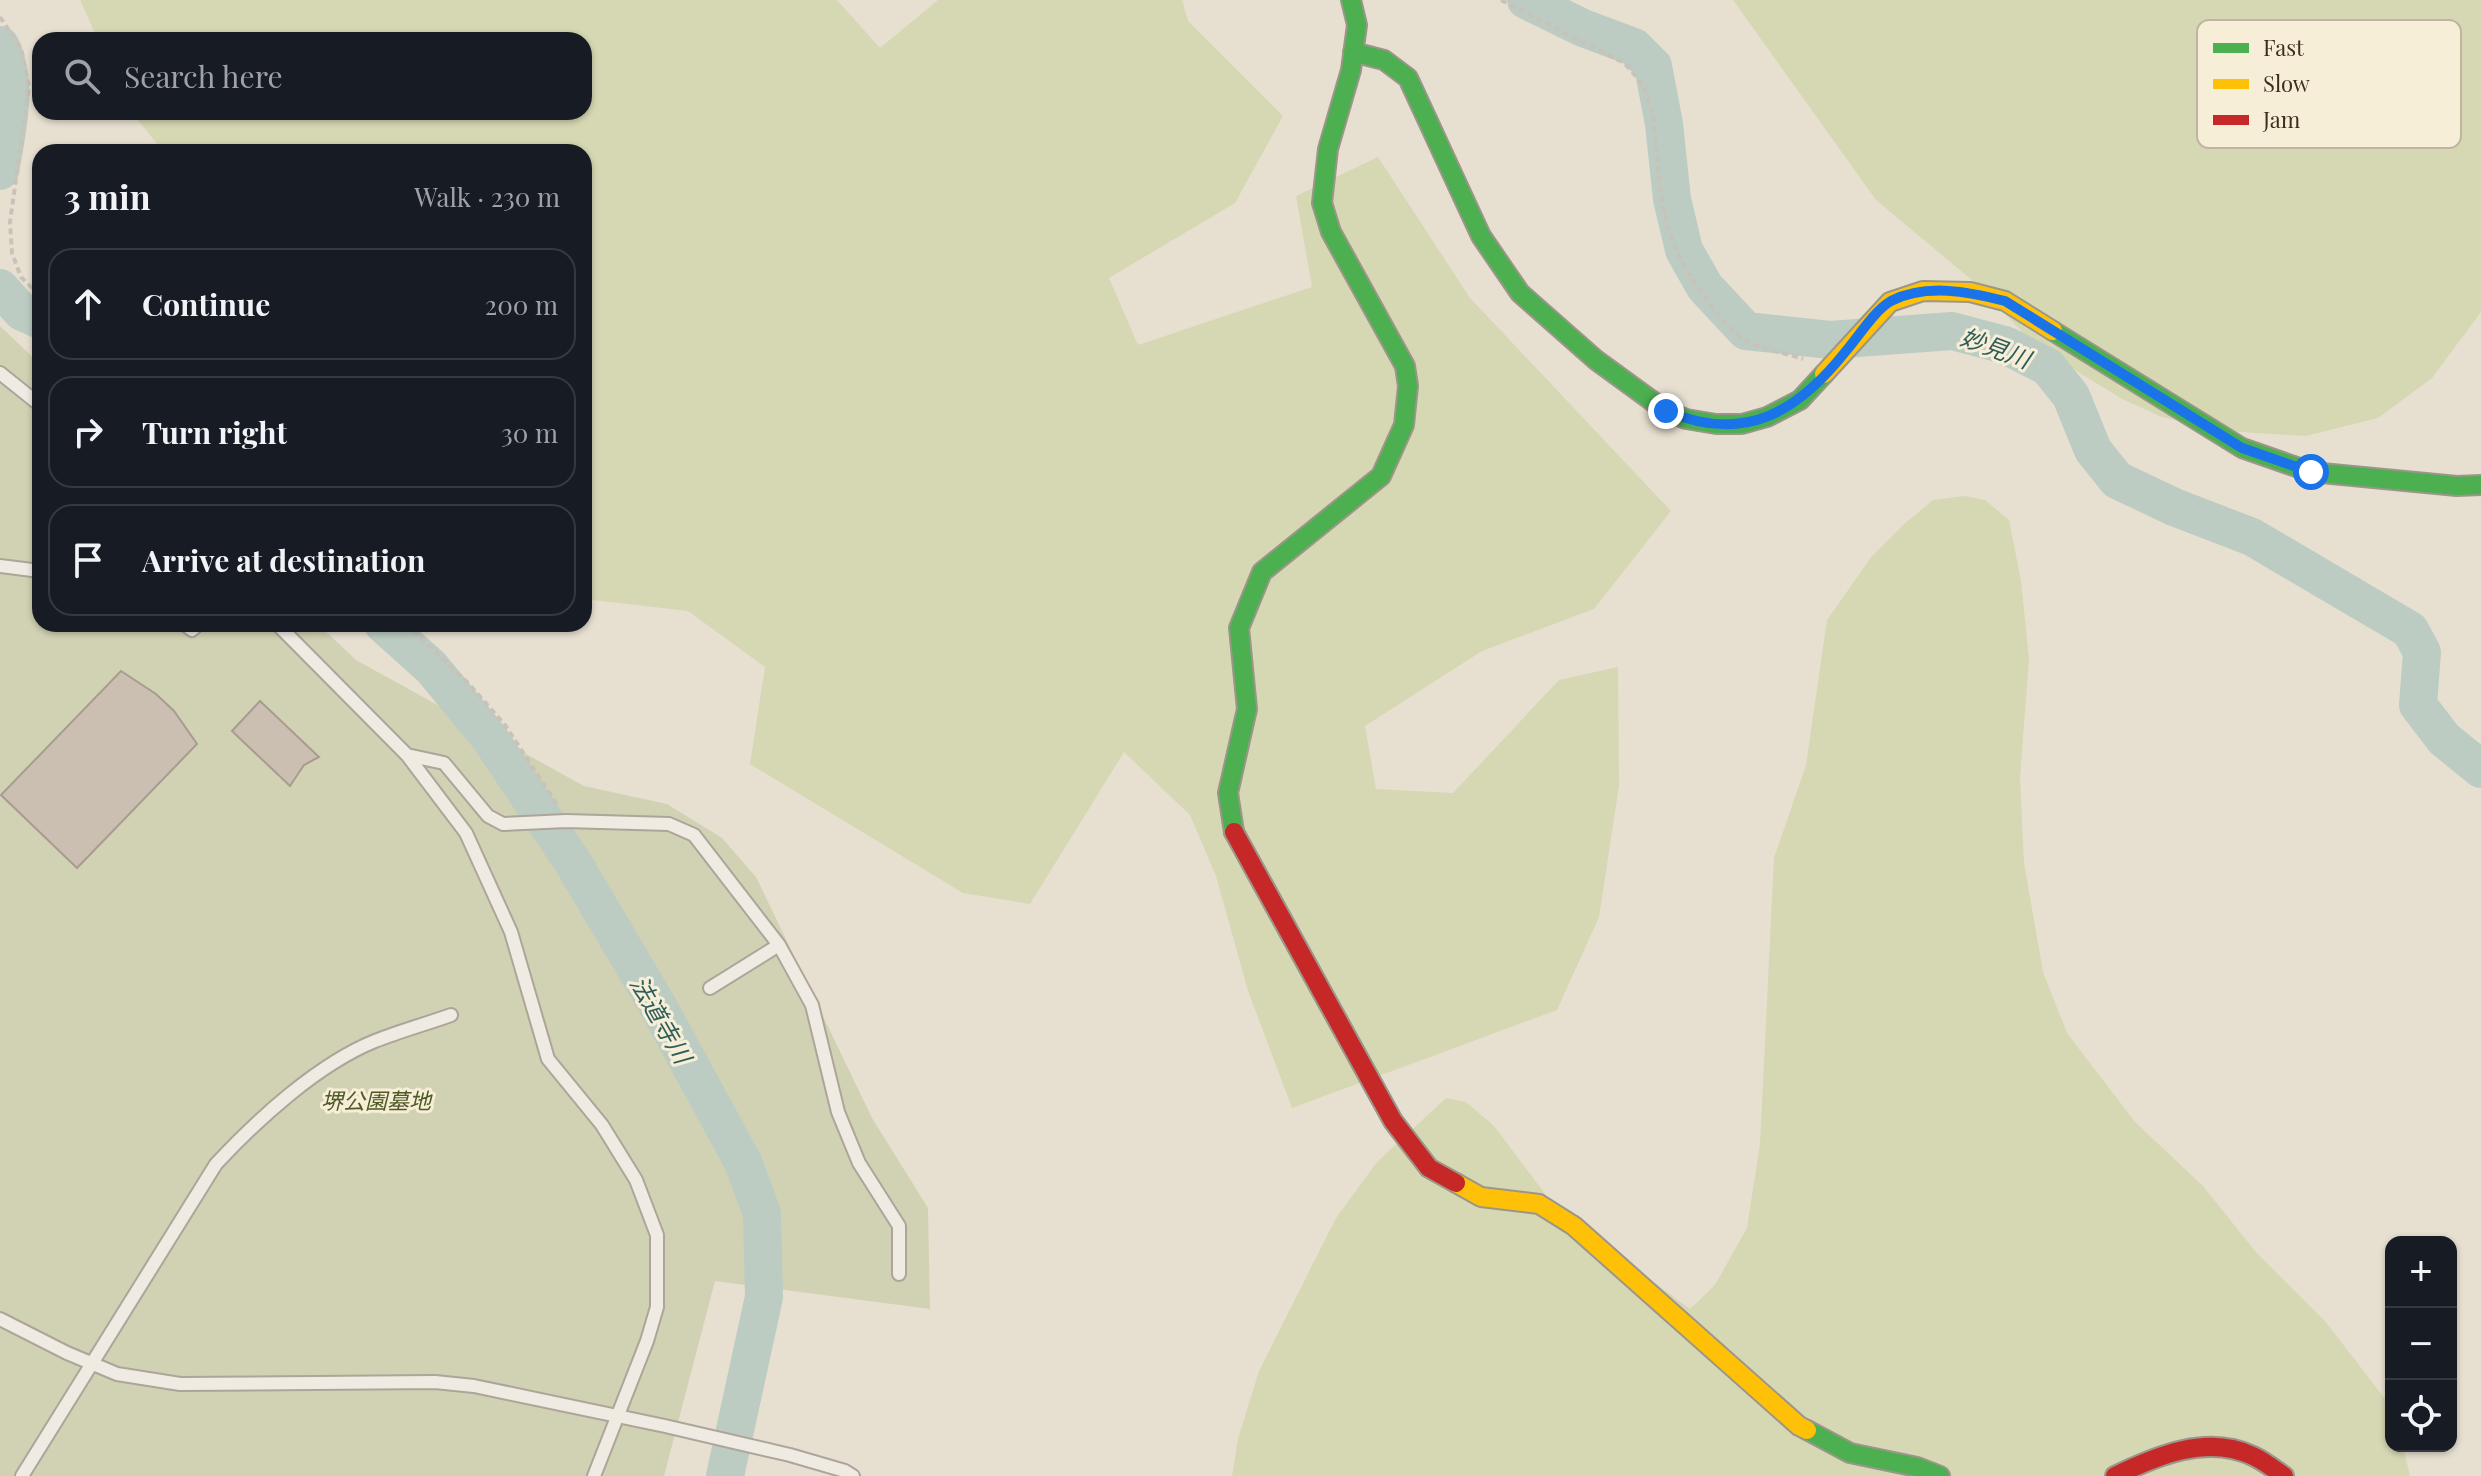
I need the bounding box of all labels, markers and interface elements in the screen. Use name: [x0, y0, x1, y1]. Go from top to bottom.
legend: [2197, 20, 2461, 148]
search box: [32, 32, 592, 120]
text: Fast: [2263, 32, 2305, 62]
icon: search: [60, 54, 104, 98]
text: Search here: [124, 56, 283, 96]
text: Slow: [2263, 68, 2310, 98]
text: Jam: [2262, 104, 2301, 134]
text: 3 min: [64, 173, 151, 219]
text: Walk · 230 m: [414, 179, 560, 214]
icon: ahead: [66, 282, 110, 326]
text: Continue: [142, 284, 270, 324]
text: 200 m: [485, 287, 558, 322]
water label: 妙見川: [1957, 320, 2038, 375]
route end: [1648, 393, 1684, 429]
icon: right: [66, 410, 110, 454]
text: Turn right: [142, 412, 287, 452]
text: 30 m: [501, 415, 558, 450]
route start: [2293, 454, 2329, 490]
icon: arrive: [66, 538, 110, 582]
text: Arrive at destination: [142, 540, 425, 580]
water label: 法道寺川: [624, 969, 701, 1071]
park label: 堺公園墓地: [321, 1085, 433, 1115]
map controls: [2385, 1236, 2457, 1452]
button: +: [2385, 1236, 2457, 1308]
button: −: [2385, 1308, 2457, 1380]
button: locate: [2385, 1380, 2457, 1452]

